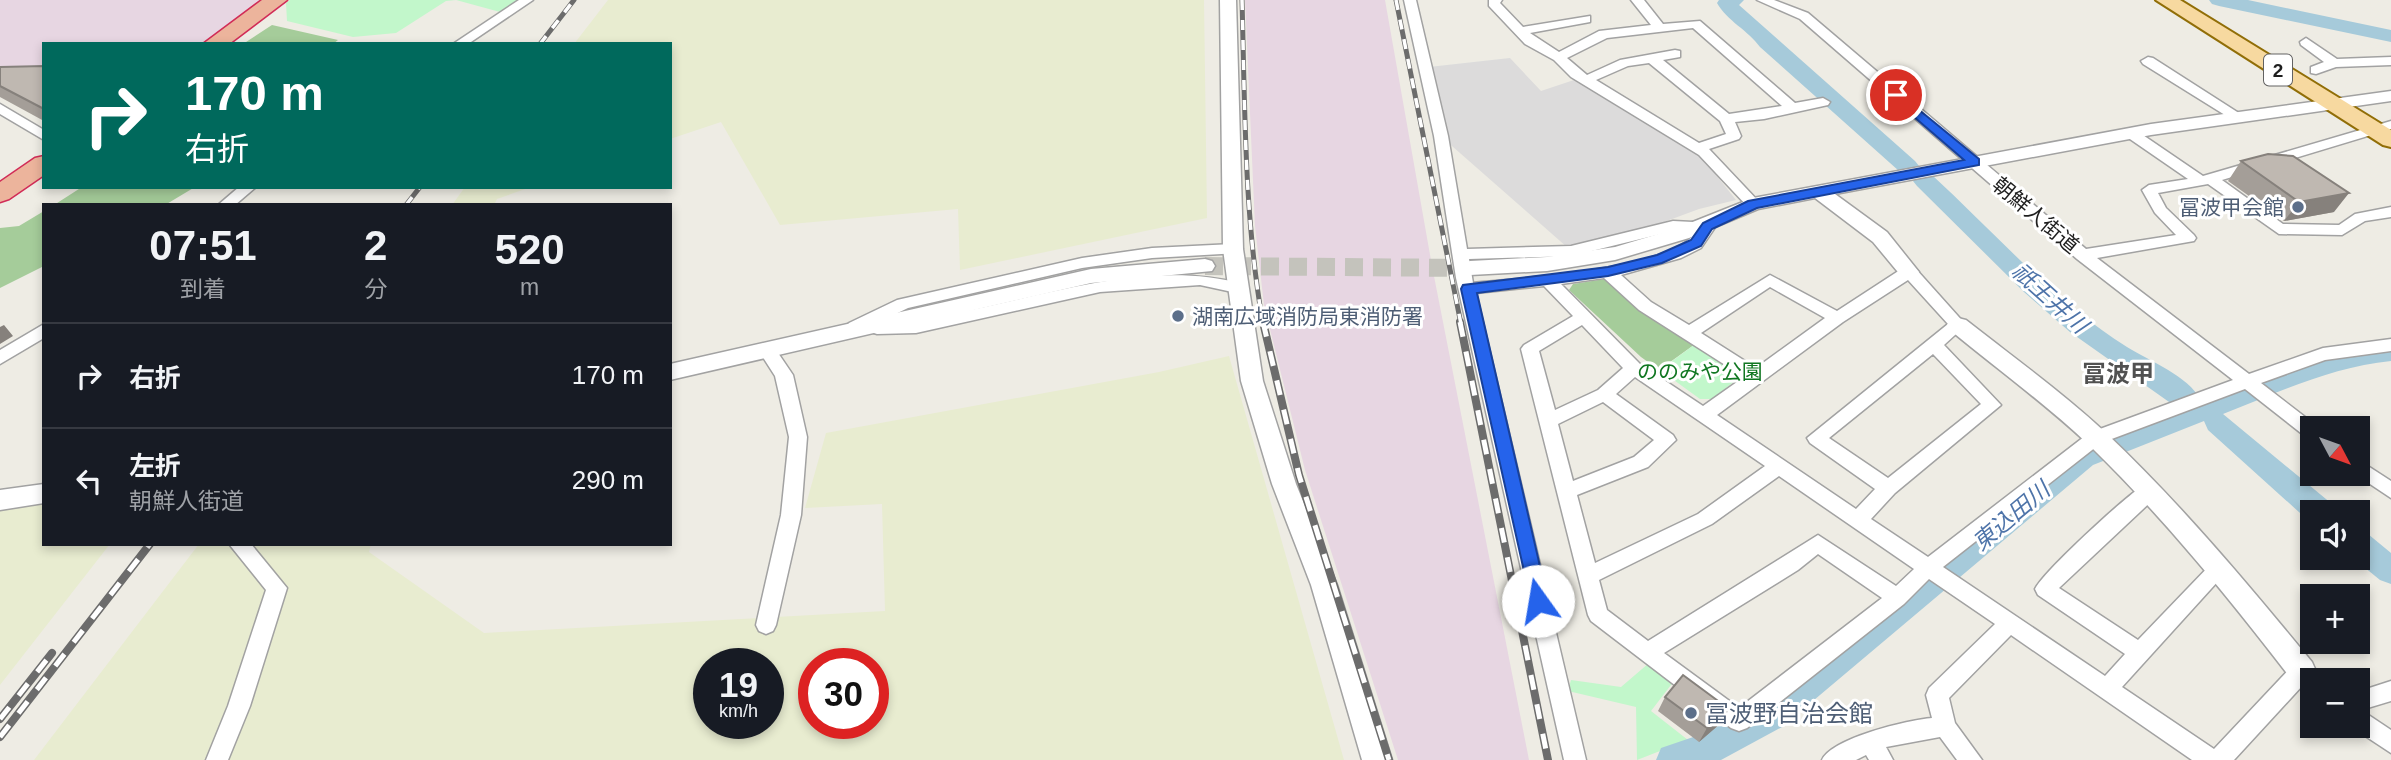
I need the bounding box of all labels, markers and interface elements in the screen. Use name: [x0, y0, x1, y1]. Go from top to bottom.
road number: 2: [2264, 54, 2292, 86]
pin: [1866, 65, 1926, 125]
text: 170 m: [185, 66, 324, 120]
icon: right: [70, 70, 161, 161]
icon: arrive: [1877, 76, 1915, 114]
text: 右折: [185, 131, 249, 167]
street label: 朝鮮人街道: [1988, 172, 2084, 258]
place label: 冨波甲会館: [2179, 196, 2284, 219]
marker: 冨波甲会館: [2290, 199, 2306, 215]
text: 07:51: [149, 222, 257, 269]
text: 2: [364, 222, 387, 269]
text: 520: [495, 226, 565, 273]
water label: 祇王井川: [2007, 258, 2095, 340]
text: m: [520, 274, 539, 300]
text: 到着: [180, 276, 226, 302]
text: 分: [364, 276, 387, 302]
place label: 湖南広域消防局東消防署: [1192, 305, 1423, 328]
marker: 湖南広域消防局東消防署: [1170, 308, 1186, 324]
icon: right: [70, 357, 108, 395]
text: 170 m: [572, 360, 644, 390]
park label: ののみや公園: [1637, 360, 1763, 383]
district label: 冨波甲: [2082, 360, 2154, 387]
text: 右折: [129, 363, 181, 393]
north arrow: [2300, 416, 2370, 486]
map controls: [2300, 416, 2370, 738]
text: 左折: [129, 451, 181, 481]
icon: left: [70, 462, 108, 500]
text: 290 m: [572, 465, 644, 495]
water label: 東込田川: [1967, 475, 2057, 556]
text: 朝鮮人街道: [129, 488, 244, 514]
button: sound: [2300, 500, 2370, 570]
position arrow: [1501, 564, 1575, 638]
button: +: [2300, 584, 2370, 654]
speed limit sign: 30: [798, 648, 889, 739]
text: 19: [719, 665, 758, 704]
button: −: [2300, 668, 2370, 738]
place label: 冨波野自治会館: [1705, 700, 1873, 727]
text: km/h: [719, 701, 758, 721]
marker: 冨波野自治会館: [1683, 705, 1699, 721]

